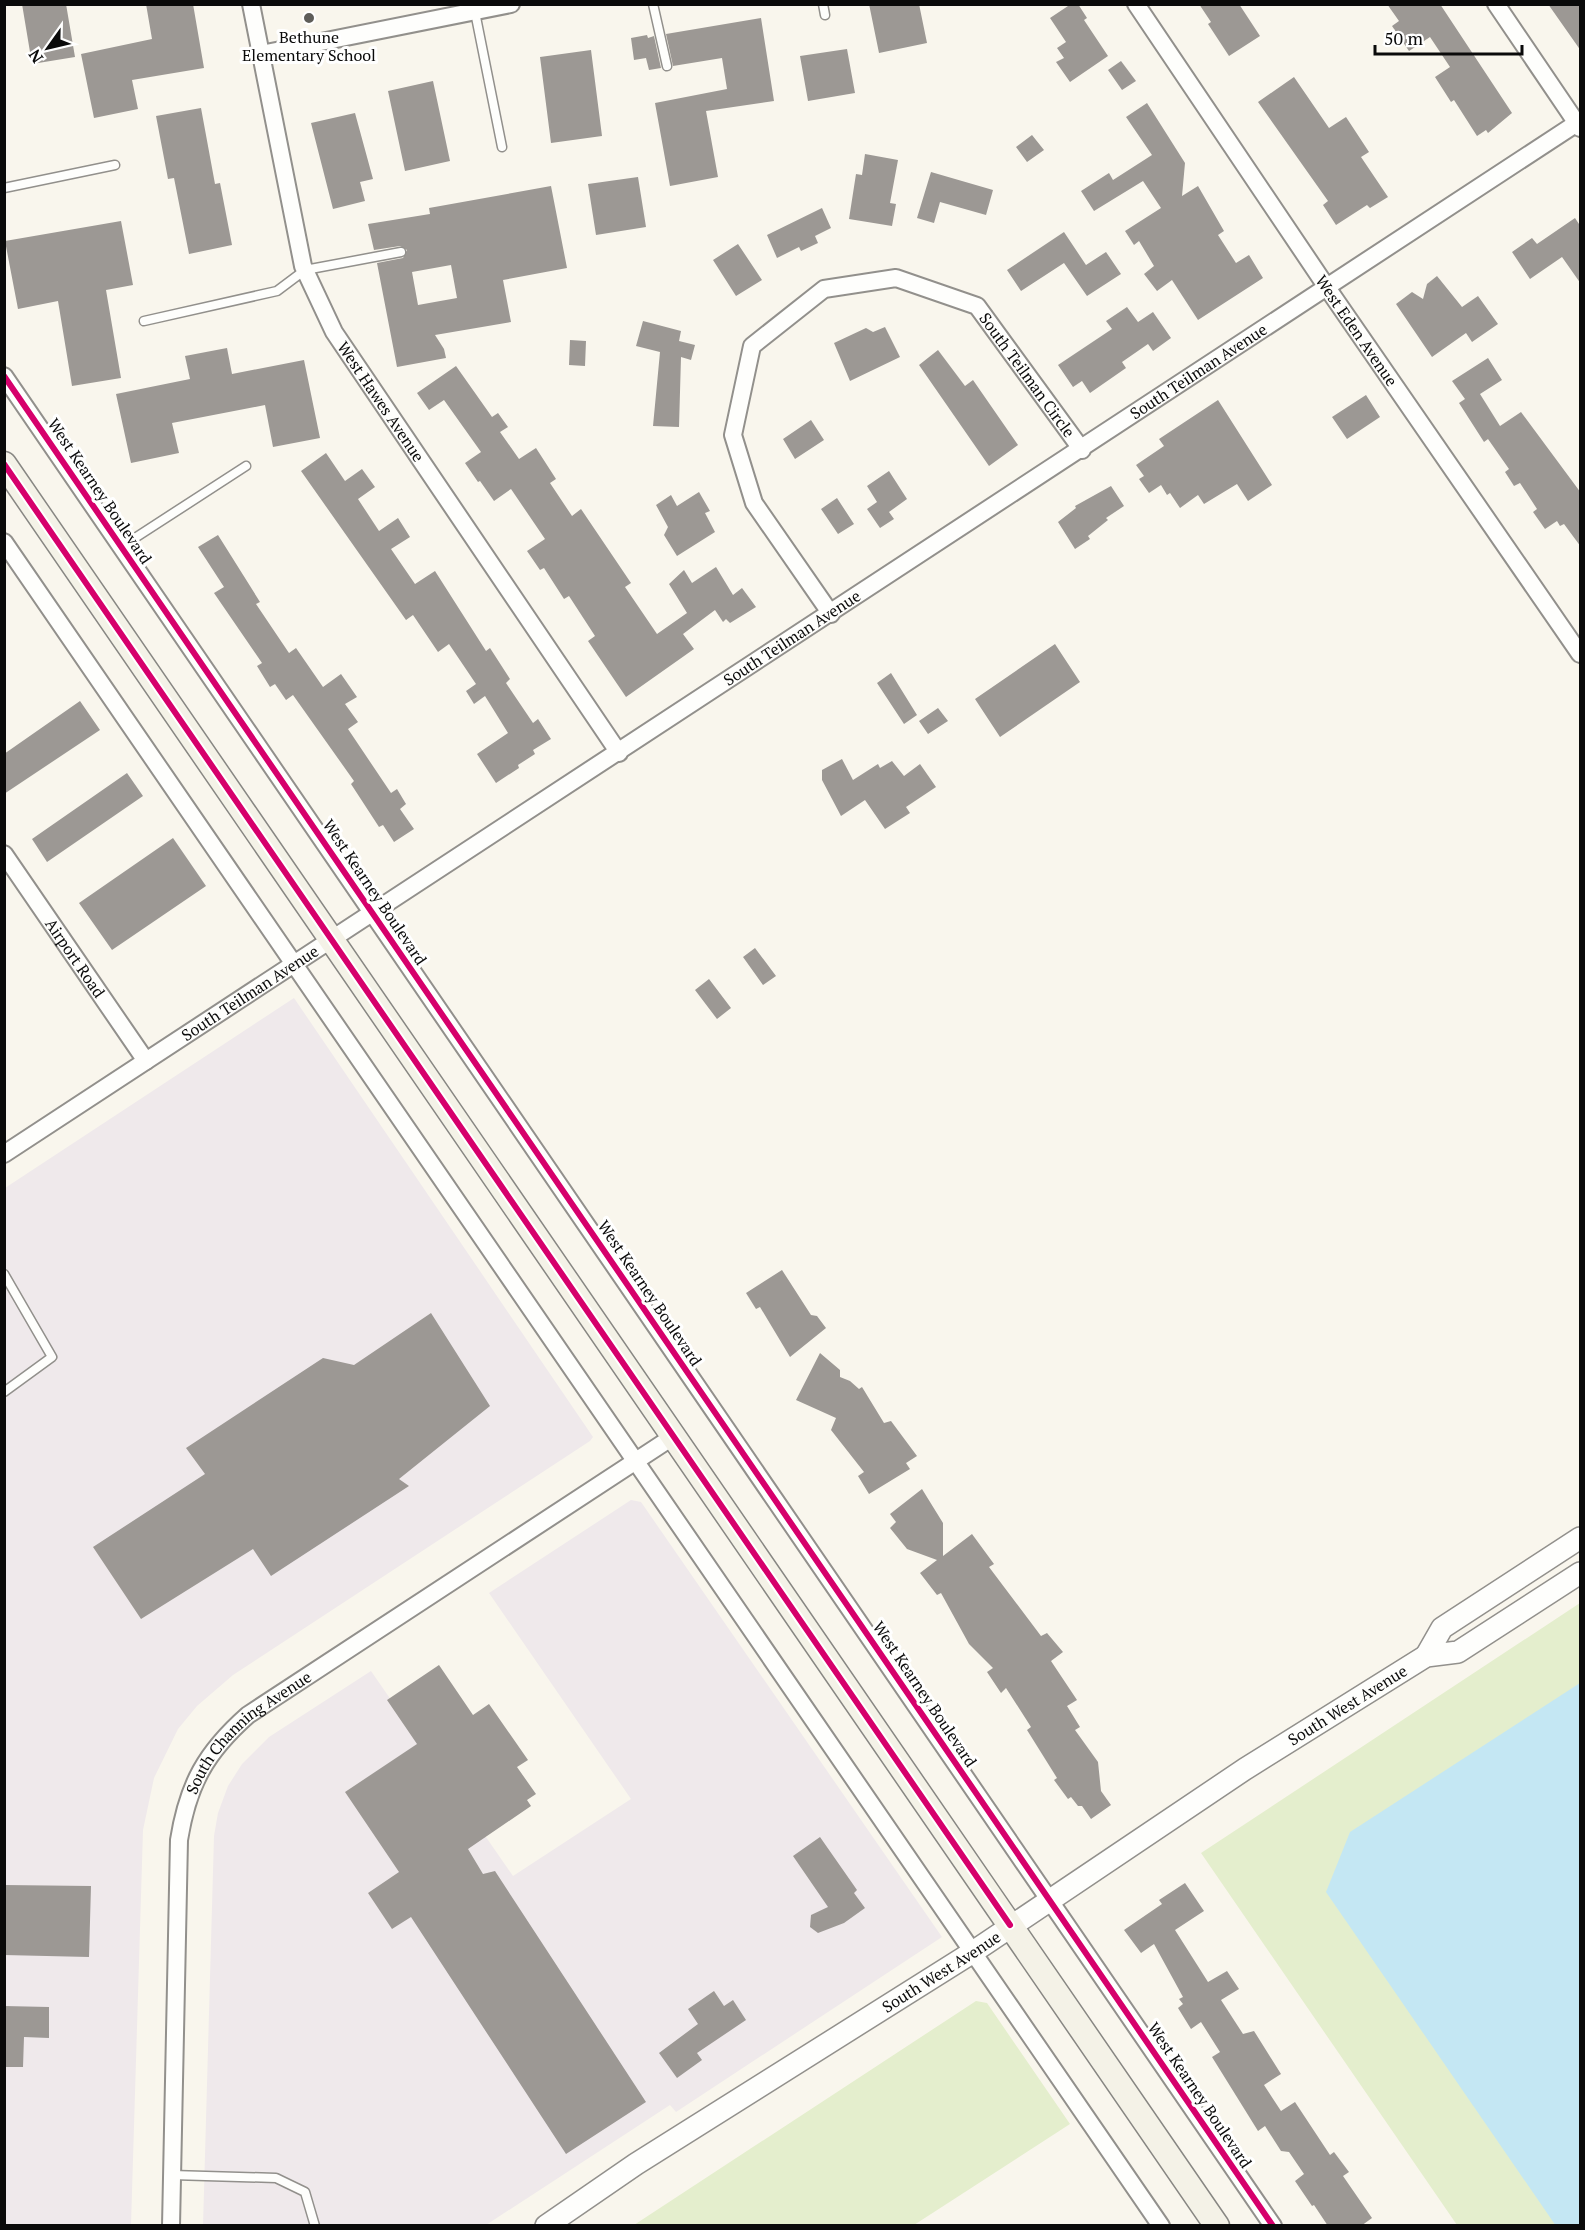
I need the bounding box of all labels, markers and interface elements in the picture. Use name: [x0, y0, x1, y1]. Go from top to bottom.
marker: Bethune Elementary School: [302, 11, 316, 25]
north arrow: [18, 18, 78, 78]
scale bar: [1375, 18, 1522, 56]
place label: Bethune Elementary School: [242, 26, 376, 66]
text: 50 m: [1384, 26, 1424, 50]
text: N: [23, 45, 48, 68]
street label: West Eden Avenue: [1311, 270, 1403, 390]
street label: South Teilman Circle: [974, 308, 1080, 442]
street label: South Teilman Avenue: [1125, 318, 1271, 424]
street label: West Hawes Avenue: [332, 337, 430, 466]
street label: West Kearney Boulevard: [43, 414, 157, 568]
street label: South Teilman Avenue: [719, 585, 865, 691]
street label: West Kearney Boulevard: [318, 815, 432, 969]
street label: Airport Road: [40, 914, 110, 1002]
street label: South Teilman Avenue: [177, 940, 323, 1046]
street label: West Kearney Boulevard: [593, 1216, 707, 1370]
street label: West Kearney Boulevard: [868, 1617, 982, 1771]
street label: South West Avenue: [1284, 1660, 1411, 1751]
street label: South Channing Avenue: [180, 1666, 315, 1797]
street label: South West Avenue: [878, 1926, 1005, 2018]
street label: West Kearney Boulevard: [1143, 2018, 1257, 2172]

